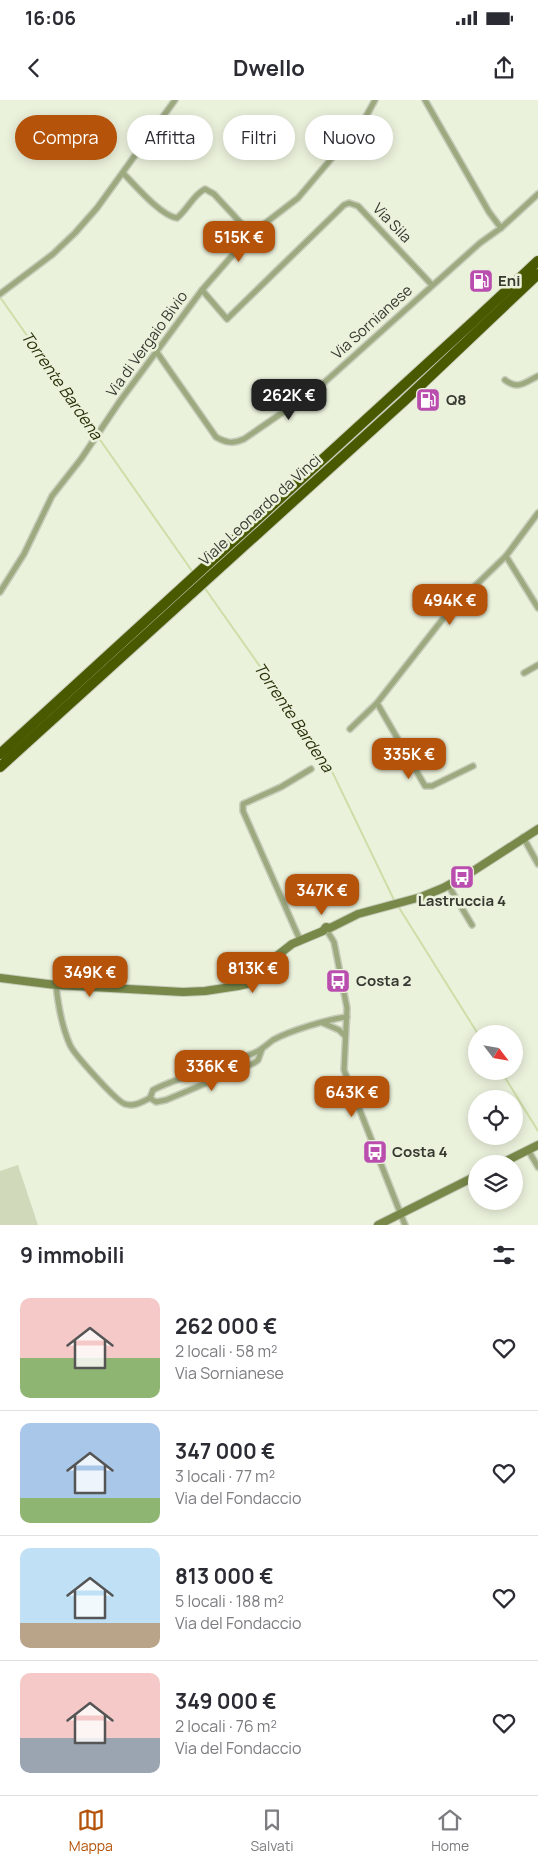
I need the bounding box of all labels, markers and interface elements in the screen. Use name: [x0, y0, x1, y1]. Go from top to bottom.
text: 16:06: [25, 5, 76, 31]
text: Dwello: [233, 53, 305, 83]
icon: back: [20, 54, 48, 82]
icon: share: [490, 54, 518, 82]
chip: Compra: [15, 115, 117, 160]
chip: Affitta: [127, 115, 213, 160]
chip: Filtri: [223, 115, 295, 160]
chip: Nuovo: [305, 115, 393, 160]
street label: Via Sila: [368, 198, 417, 247]
pin: 515K €: [198, 220, 280, 263]
text: 515K €: [214, 226, 264, 248]
fuel station icon: Eni: [468, 268, 494, 294]
place label: Eni: [498, 270, 520, 291]
street label: Via Sornianese: [327, 280, 417, 364]
street label: Via di Vergaio Bivio: [101, 286, 192, 401]
water label: Torrente Bardena: [16, 326, 108, 444]
pin: 262K €: [248, 378, 330, 421]
text: 262K €: [262, 384, 316, 406]
fuel station icon: Q8: [415, 387, 441, 413]
place label: Q8: [446, 389, 466, 410]
street label: Viale Leonardo da Vinci: [194, 449, 325, 570]
pin: 494K €: [409, 584, 491, 626]
text: 494K €: [423, 589, 477, 611]
water label: Torrente Bardena: [249, 658, 339, 777]
pin: 335K €: [368, 738, 450, 780]
text: 335K €: [383, 743, 435, 765]
bus stop icon: Lastruccia 4: [449, 864, 475, 890]
pin: 347K €: [281, 874, 363, 916]
text: 347K €: [296, 879, 348, 901]
place label: Lastruccia 4: [418, 890, 506, 911]
pin: 813K €: [212, 952, 294, 994]
pin: 349K €: [49, 956, 131, 998]
text: 813K €: [228, 957, 278, 979]
text: 349K €: [64, 961, 116, 983]
bus stop icon: Costa 2: [325, 968, 351, 994]
place label: Costa 2: [356, 970, 411, 991]
north arrow: [468, 1025, 522, 1080]
map controls: [468, 1025, 523, 1210]
pin: 336K €: [171, 1050, 253, 1092]
text: 336K €: [186, 1055, 238, 1077]
pin: 643K €: [311, 1076, 393, 1118]
text: 643K €: [325, 1081, 379, 1103]
button: locate: [468, 1090, 523, 1145]
bus stop icon: Costa 4: [362, 1139, 388, 1165]
place label: Costa 4: [392, 1141, 448, 1162]
button: layers: [468, 1155, 523, 1210]
text: 9 immobili: [20, 1241, 124, 1269]
icon: filters: [490, 1241, 518, 1269]
text: 262 000 €: [175, 1312, 277, 1340]
icon: home: [60, 1318, 120, 1378]
icon: heart: [490, 1334, 518, 1362]
text: 2 locali · 58 m²: [175, 1340, 277, 1362]
text: Via Sornianese: [175, 1362, 284, 1384]
text: 347 000 €: [175, 1437, 275, 1465]
icon: home: [60, 1443, 120, 1503]
icon: heart: [490, 1459, 518, 1487]
text: 3 locali · 77 m²: [175, 1465, 275, 1487]
text: Via del Fondaccio: [175, 1487, 301, 1509]
text: 813 000 €: [175, 1562, 273, 1590]
icon: home: [60, 1568, 120, 1628]
icon: heart: [490, 1584, 518, 1612]
text: 5 locali · 188 m²: [175, 1590, 284, 1612]
text: Via del Fondaccio: [175, 1612, 301, 1634]
text: 349 000 €: [175, 1687, 277, 1715]
icon: home: [60, 1693, 120, 1753]
icon: heart: [490, 1709, 518, 1737]
text: 2 locali · 76 m²: [175, 1715, 277, 1737]
text: Via del Fondaccio: [175, 1737, 301, 1759]
tab: Mappa: [69, 1806, 113, 1855]
tab: Salvati: [250, 1806, 294, 1855]
tab: Home: [431, 1806, 469, 1855]

